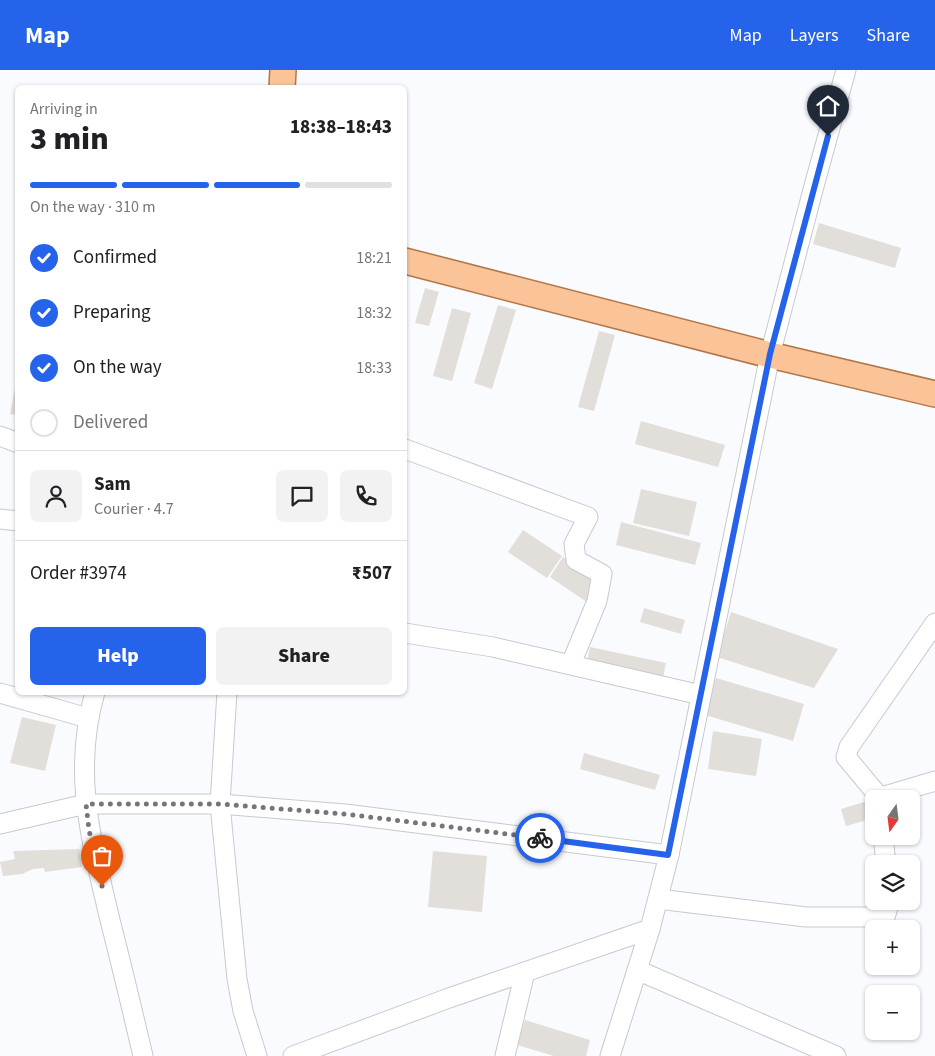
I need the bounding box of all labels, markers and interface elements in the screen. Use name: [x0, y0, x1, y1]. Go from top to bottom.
text: Map: [25, 18, 70, 53]
text: Map: [730, 23, 762, 48]
text: Layers: [790, 23, 839, 48]
text: Share: [867, 23, 910, 48]
pin: [807, 85, 849, 136]
icon: home: [814, 92, 842, 120]
text: Arriving in: [30, 98, 98, 120]
text: 18:38–18:43: [290, 114, 392, 141]
text: 3 min: [30, 116, 109, 162]
text: On the way · 310 m: [30, 196, 155, 218]
icon: check: [30, 244, 58, 272]
text: Confirmed: [73, 244, 157, 271]
text: 18:21: [356, 247, 392, 269]
icon: check: [30, 299, 58, 327]
text: Preparing: [73, 299, 151, 326]
text: 18:32: [356, 302, 392, 324]
icon: check: [30, 354, 58, 382]
text: On the way: [73, 354, 162, 381]
text: 18:33: [356, 357, 392, 379]
text: Delivered: [73, 409, 148, 436]
button: person: [30, 470, 82, 522]
button: chat: [276, 470, 328, 522]
button: phone: [340, 470, 392, 522]
text: Sam: [94, 471, 131, 498]
text: Courier · 4.7: [94, 498, 174, 520]
text: Order #3974: [30, 560, 127, 587]
text: ₹507: [352, 560, 392, 587]
button: Help: [30, 627, 206, 685]
button: Share: [216, 627, 392, 685]
north arrow: [865, 790, 920, 845]
map controls: [865, 790, 920, 1040]
courier: [515, 813, 565, 863]
icon: bike: [526, 824, 554, 852]
pin: [81, 835, 123, 886]
icon: bag: [88, 842, 116, 870]
button: layers: [865, 855, 920, 910]
button: +: [865, 920, 920, 975]
button: −: [865, 985, 920, 1040]

